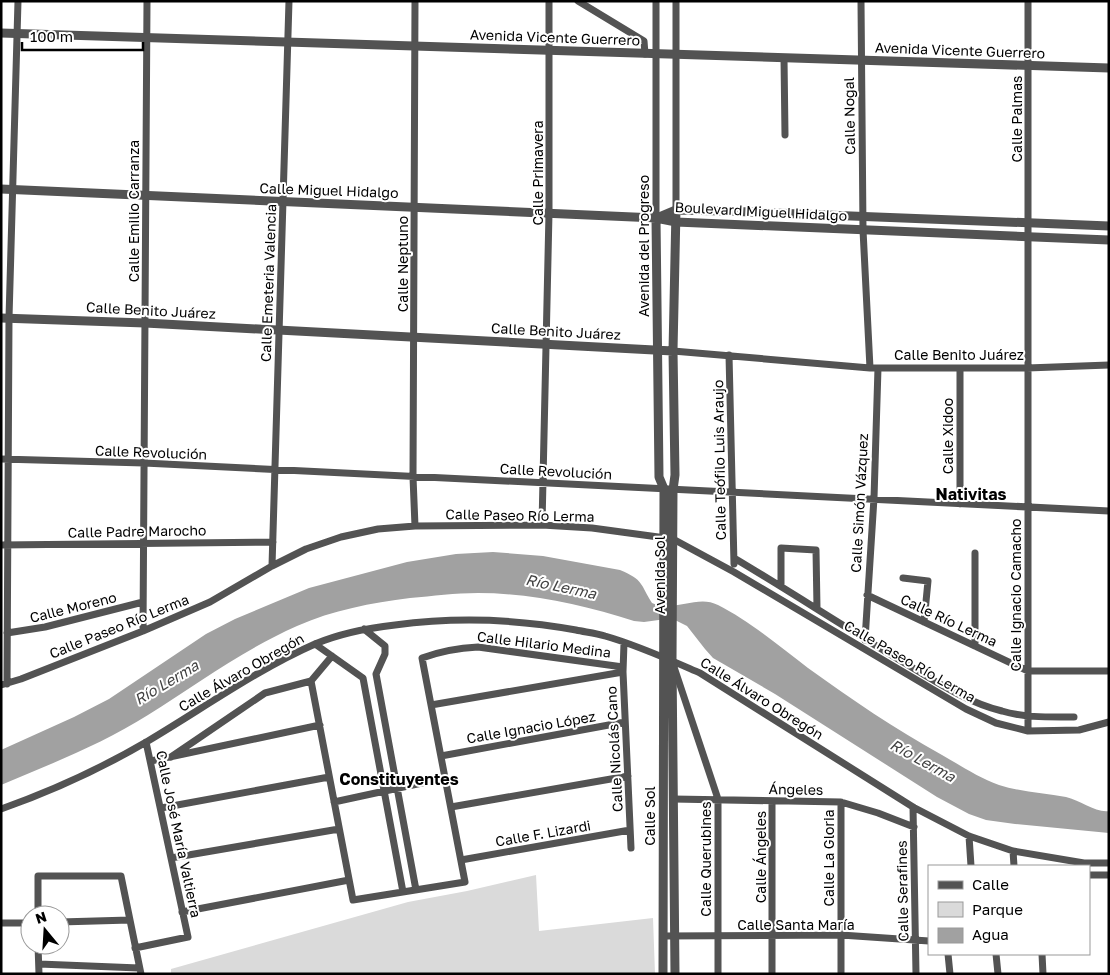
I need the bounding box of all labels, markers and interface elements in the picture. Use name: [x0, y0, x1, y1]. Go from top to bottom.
scale bar: [22, 20, 144, 52]
street label: Avenida Vicente Guerrero: [470, 26, 640, 48]
text: 100 m: [30, 27, 73, 45]
street label: Avenida Vicente Guerrero: [875, 39, 1045, 61]
street label: Calle Palmas: [1008, 75, 1025, 163]
street label: Calle Nogal: [840, 77, 858, 155]
street label: Calle Primavera: [529, 120, 546, 226]
street label: Calle Emilio Carranza: [125, 140, 142, 282]
street label: Avenida del Progreso: [635, 175, 652, 317]
street label: Calle Miguel Hidalgo: [259, 179, 399, 201]
street label: Boulevard Miguel Hidalgo: [674, 198, 848, 224]
street label: Calle Emeteria Valencia: [257, 204, 279, 362]
street label: Calle Neptuno: [394, 216, 411, 312]
street label: Calle Benito Juárez: [86, 298, 216, 322]
street label: Calle Benito Juárez: [491, 319, 621, 343]
street label: Calle Benito Juárez: [894, 346, 1024, 363]
street label: Calle Teófilo Luis Araujo: [709, 379, 729, 541]
street label: Calle Xidoo: [939, 398, 956, 474]
street label: Calle Simón Vázquez: [847, 433, 871, 573]
street label: Calle Revolución: [95, 442, 207, 462]
street label: Calle Revolución: [499, 460, 613, 482]
district label: Nativitas: [936, 484, 1006, 504]
street label: Calle Paseo Río Lerma: [445, 505, 595, 525]
street label: Calle Ignacio Camacho: [1007, 518, 1024, 672]
street label: Calle Padre Marocho: [68, 521, 206, 541]
street label: Avenida Sol: [651, 536, 668, 614]
water label: Río Lerma: [524, 570, 598, 602]
street label: Calle Moreno: [28, 588, 118, 626]
street label: Calle Paseo Río Lerma: [47, 590, 191, 662]
street label: Calle Río Lerma: [898, 590, 1000, 650]
street label: Calle Paseo Río Lerma: [841, 616, 979, 706]
street label: Calle Hilario Medina: [476, 627, 612, 661]
street label: Calle Álvaro Obregón: [175, 629, 307, 715]
street label: Calle Álvaro Obregón: [697, 653, 827, 743]
water label: Río Lerma: [131, 656, 202, 708]
street label: Calle Nicolás Cano: [602, 686, 626, 812]
street label: Calle Ignacio López: [465, 707, 597, 747]
water label: Río Lerma: [887, 735, 959, 785]
street label: Calle José María Valtierra: [153, 749, 205, 919]
district label: Constituyentes: [339, 769, 459, 789]
street label: Ángeles: [769, 780, 823, 798]
street label: Calle Sol: [641, 786, 658, 846]
street label: Calle Querubines: [697, 801, 714, 917]
street label: Calle La Gloria: [820, 809, 837, 907]
street label: Calle Ángeles: [752, 811, 769, 903]
street label: Calle F. Lizardi: [494, 816, 592, 850]
street label: Calle Serafines: [893, 840, 911, 942]
legend: [928, 865, 1090, 955]
text: Calle: [972, 875, 1009, 893]
text: Parque: [972, 900, 1023, 918]
north arrow: [20, 905, 70, 955]
text: N: [33, 907, 49, 927]
street label: Calle Santa María: [737, 916, 855, 933]
text: Agua: [972, 925, 1009, 943]

